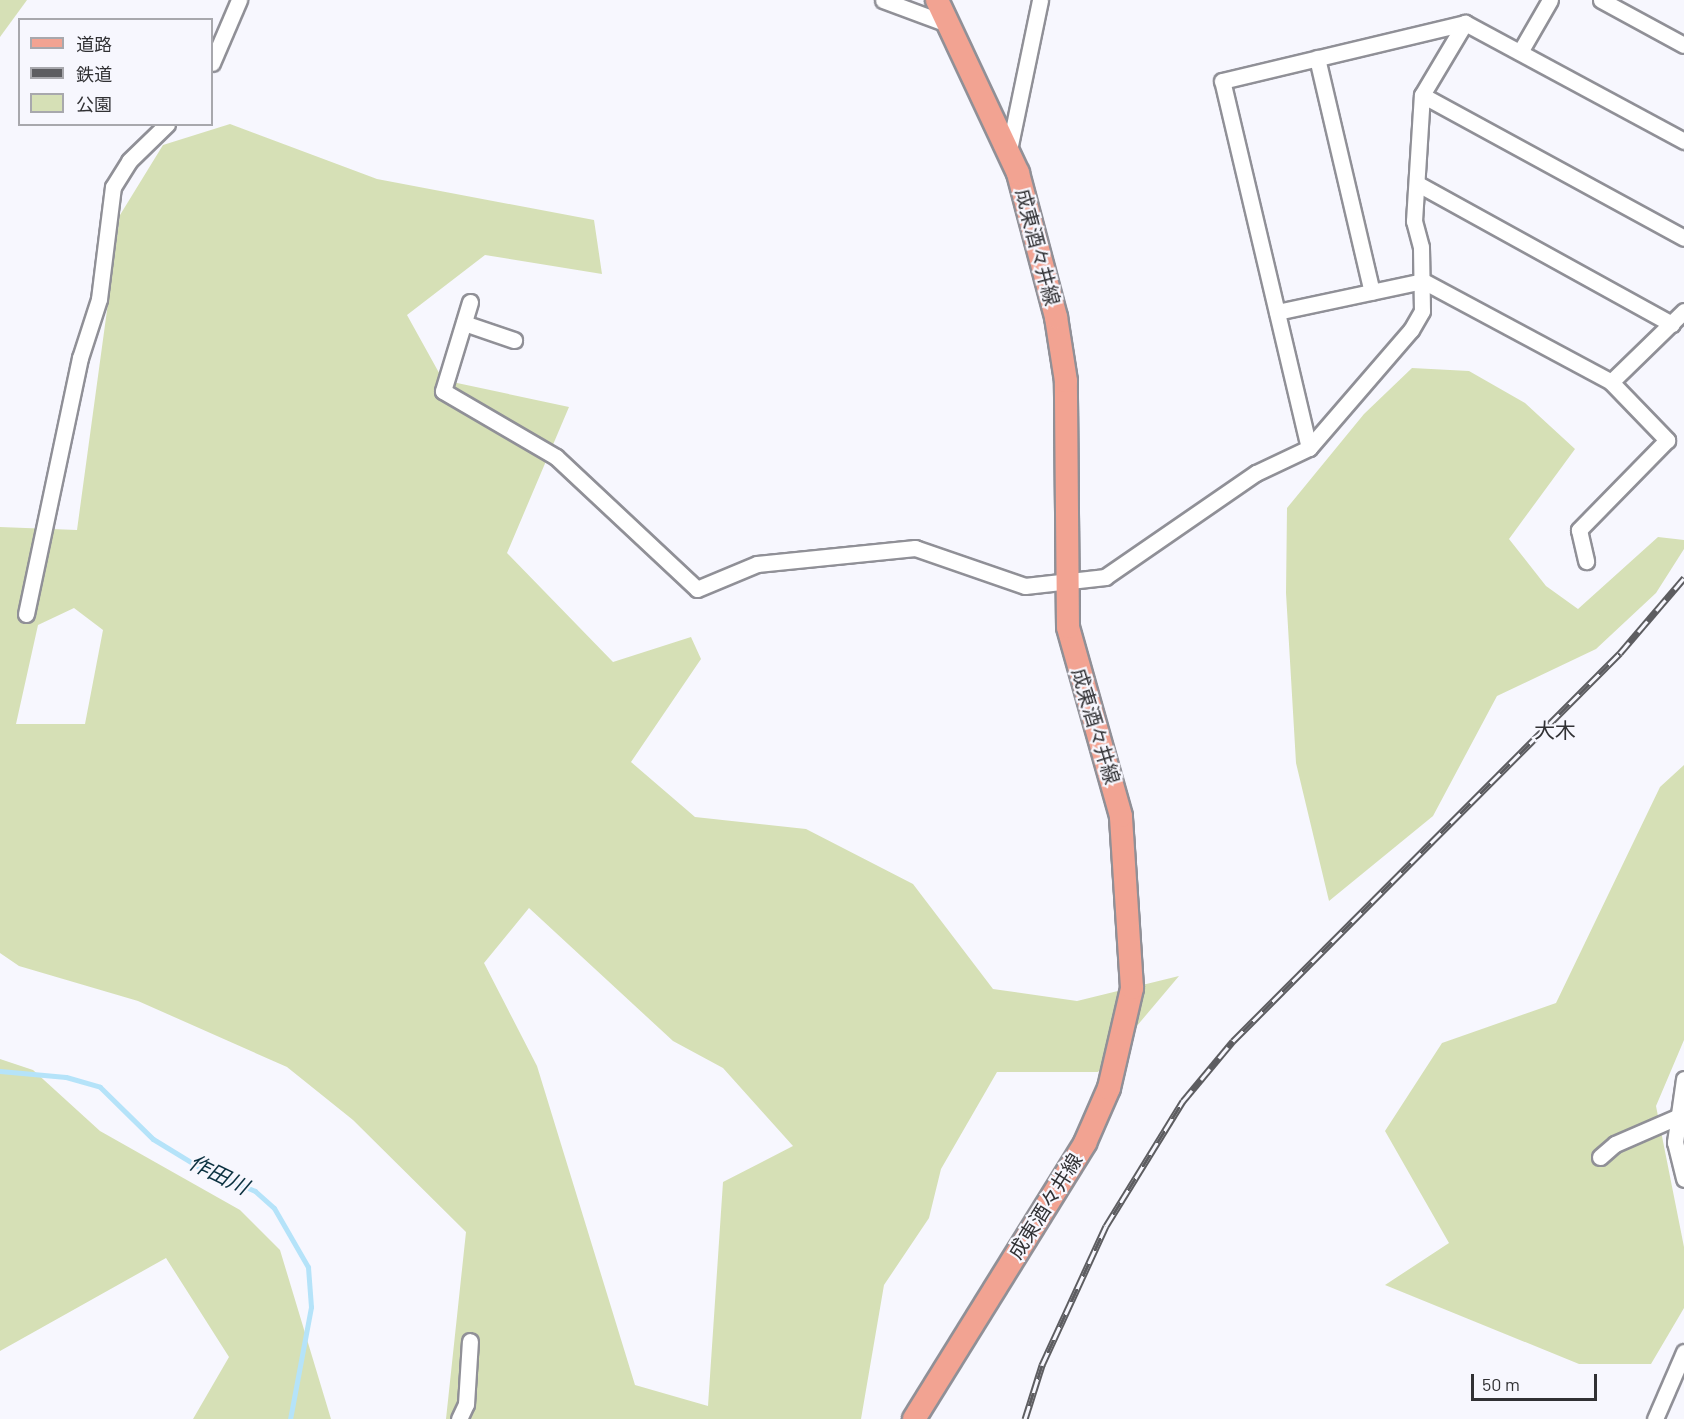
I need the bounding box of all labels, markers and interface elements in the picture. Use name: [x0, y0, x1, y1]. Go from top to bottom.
legend: [18, 18, 213, 126]
text: 道路: [76, 33, 112, 55]
text: 鉄道: [76, 63, 112, 85]
text: 公園: [76, 93, 112, 115]
street label: 成東酒々井線: [1011, 186, 1065, 308]
street label: 成東酒々井線: [1067, 665, 1125, 787]
district label: 大木: [1534, 717, 1576, 743]
water label: 作田川: [185, 1149, 253, 1199]
street label: 成東酒々井線: [1003, 1149, 1087, 1263]
scale bar: [1474, 1362, 1600, 1400]
text: 50 m: [1482, 1373, 1520, 1395]

